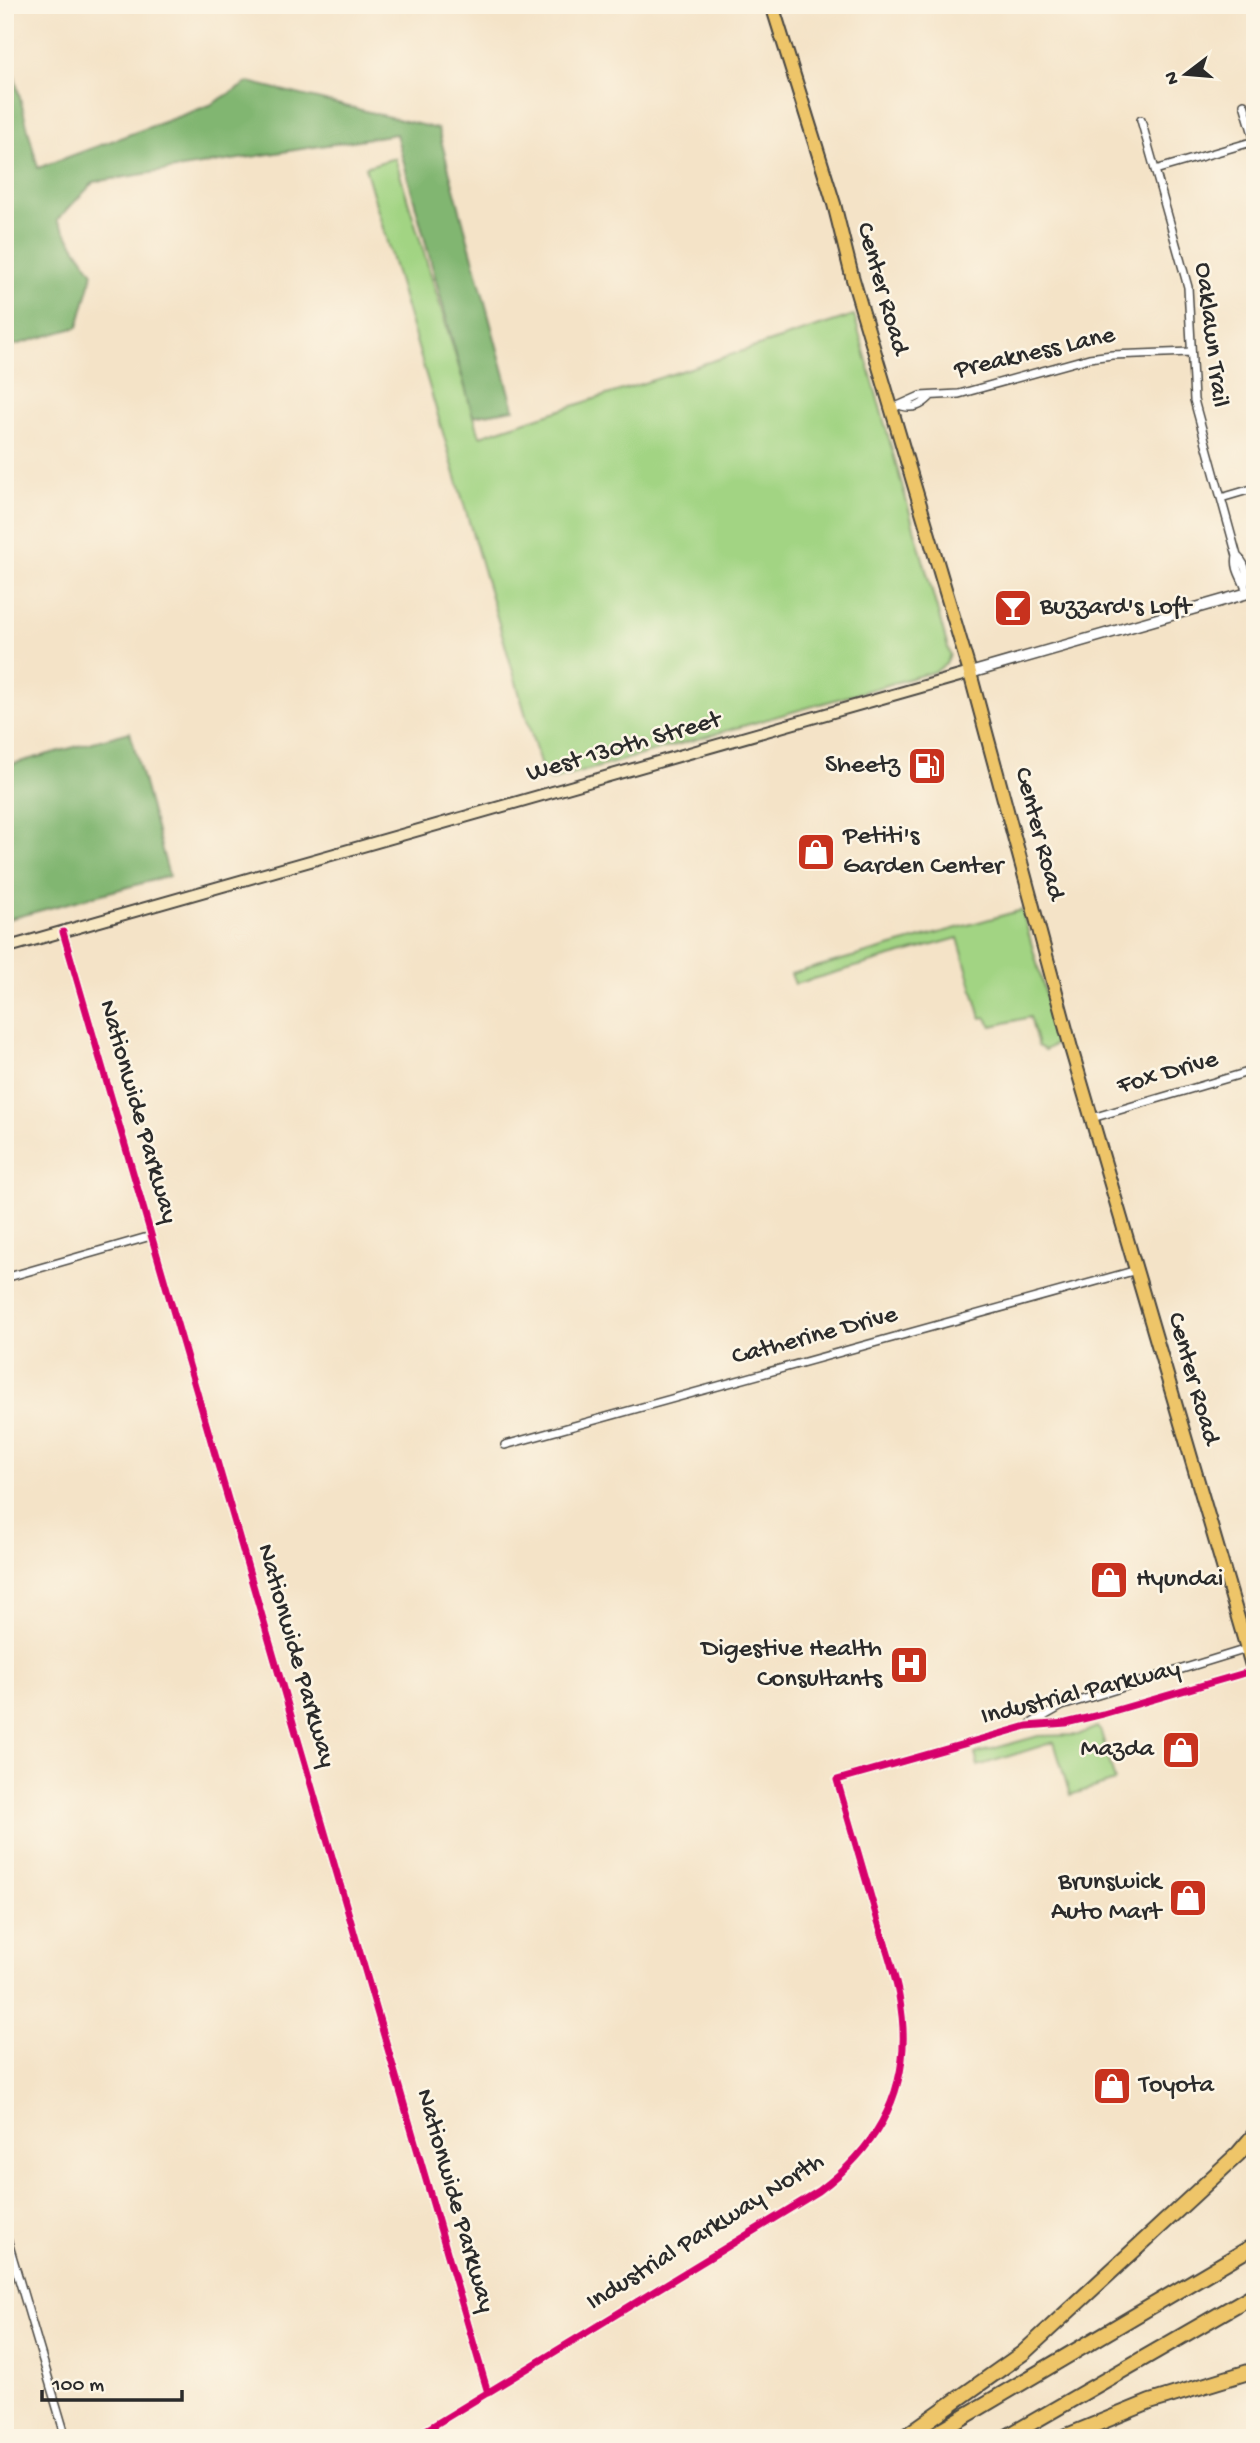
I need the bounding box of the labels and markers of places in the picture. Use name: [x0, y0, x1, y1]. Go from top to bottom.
bar icon: Buzzard's Loft: [992, 587, 1034, 629]
place label: Buzzard's Loft: [1039, 593, 1194, 624]
fuel station icon: Sheetz: [906, 745, 948, 787]
place label: Sheetz: [825, 751, 902, 782]
place label: Petiti's Garden Center: [842, 822, 1006, 883]
shop icon: Petiti's Garden Center: [795, 831, 837, 873]
shop icon: Hyundai: [1088, 1559, 1130, 1601]
place label: Hyundai: [1136, 1565, 1224, 1596]
place label: Digestive Health Consultants: [699, 1635, 883, 1696]
hospital icon: Digestive Health Consultants: [888, 1644, 930, 1686]
shop icon: Mazda: [1160, 1729, 1202, 1771]
place label: Mazda: [1080, 1735, 1156, 1766]
place label: Brunswick Auto Mart: [1051, 1868, 1163, 1929]
shop icon: Brunswick Auto Mart: [1167, 1877, 1209, 1919]
shop icon: Toyota: [1091, 2065, 1133, 2107]
place label: Toyota: [1137, 2071, 1215, 2102]

